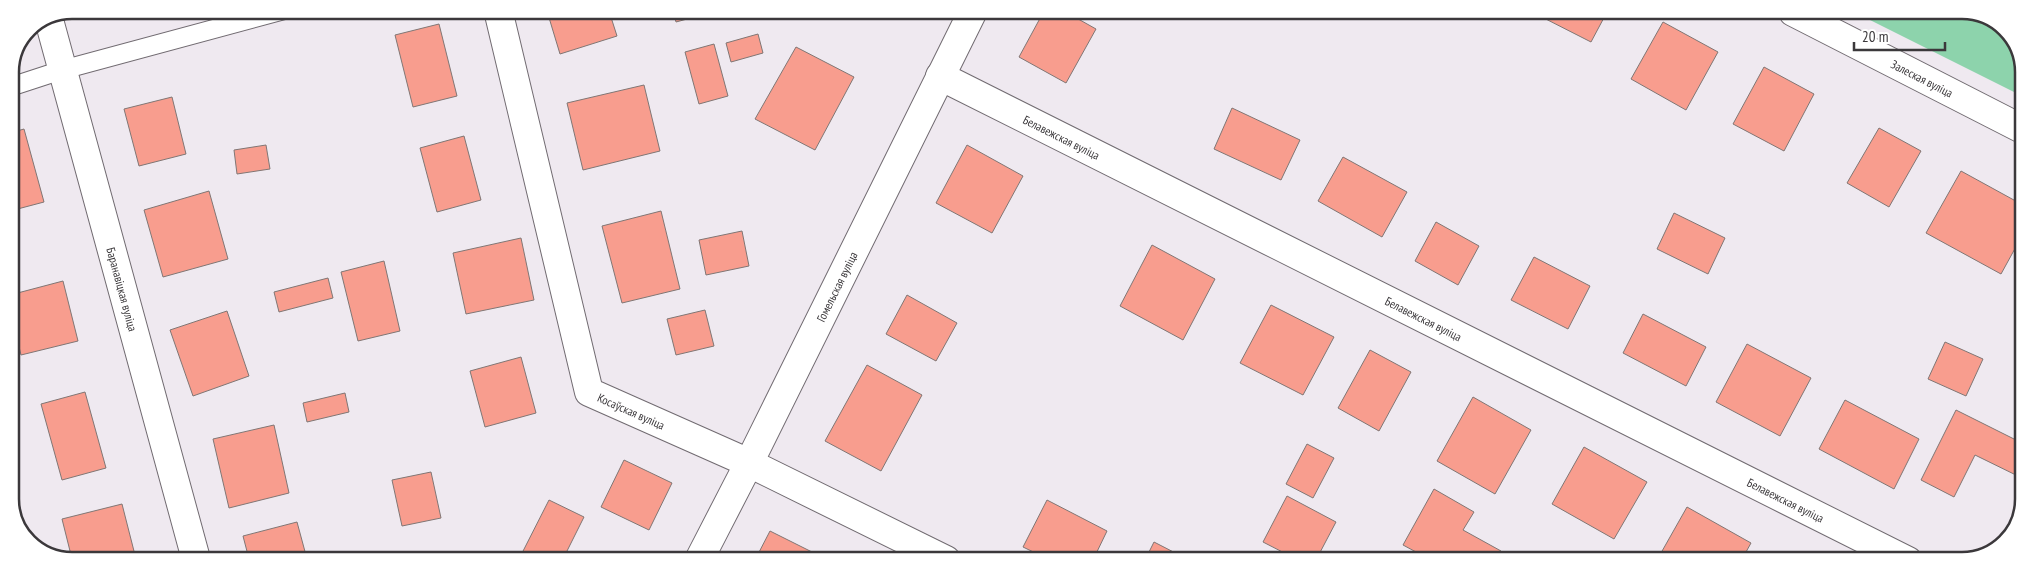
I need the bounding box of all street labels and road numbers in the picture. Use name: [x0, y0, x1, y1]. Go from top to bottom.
street label: Залеская вуліца: [1889, 56, 1956, 100]
street label: Белавежская вуліца: [1021, 111, 1103, 162]
street label: Баранавіцкая вуліца: [104, 245, 141, 333]
street label: Гомельская вуліца: [813, 249, 860, 324]
street label: Белавежская вуліца: [1383, 293, 1465, 344]
street label: Косаўская вуліца: [595, 389, 667, 432]
street label: Белавежская вуліца: [1745, 474, 1827, 525]

